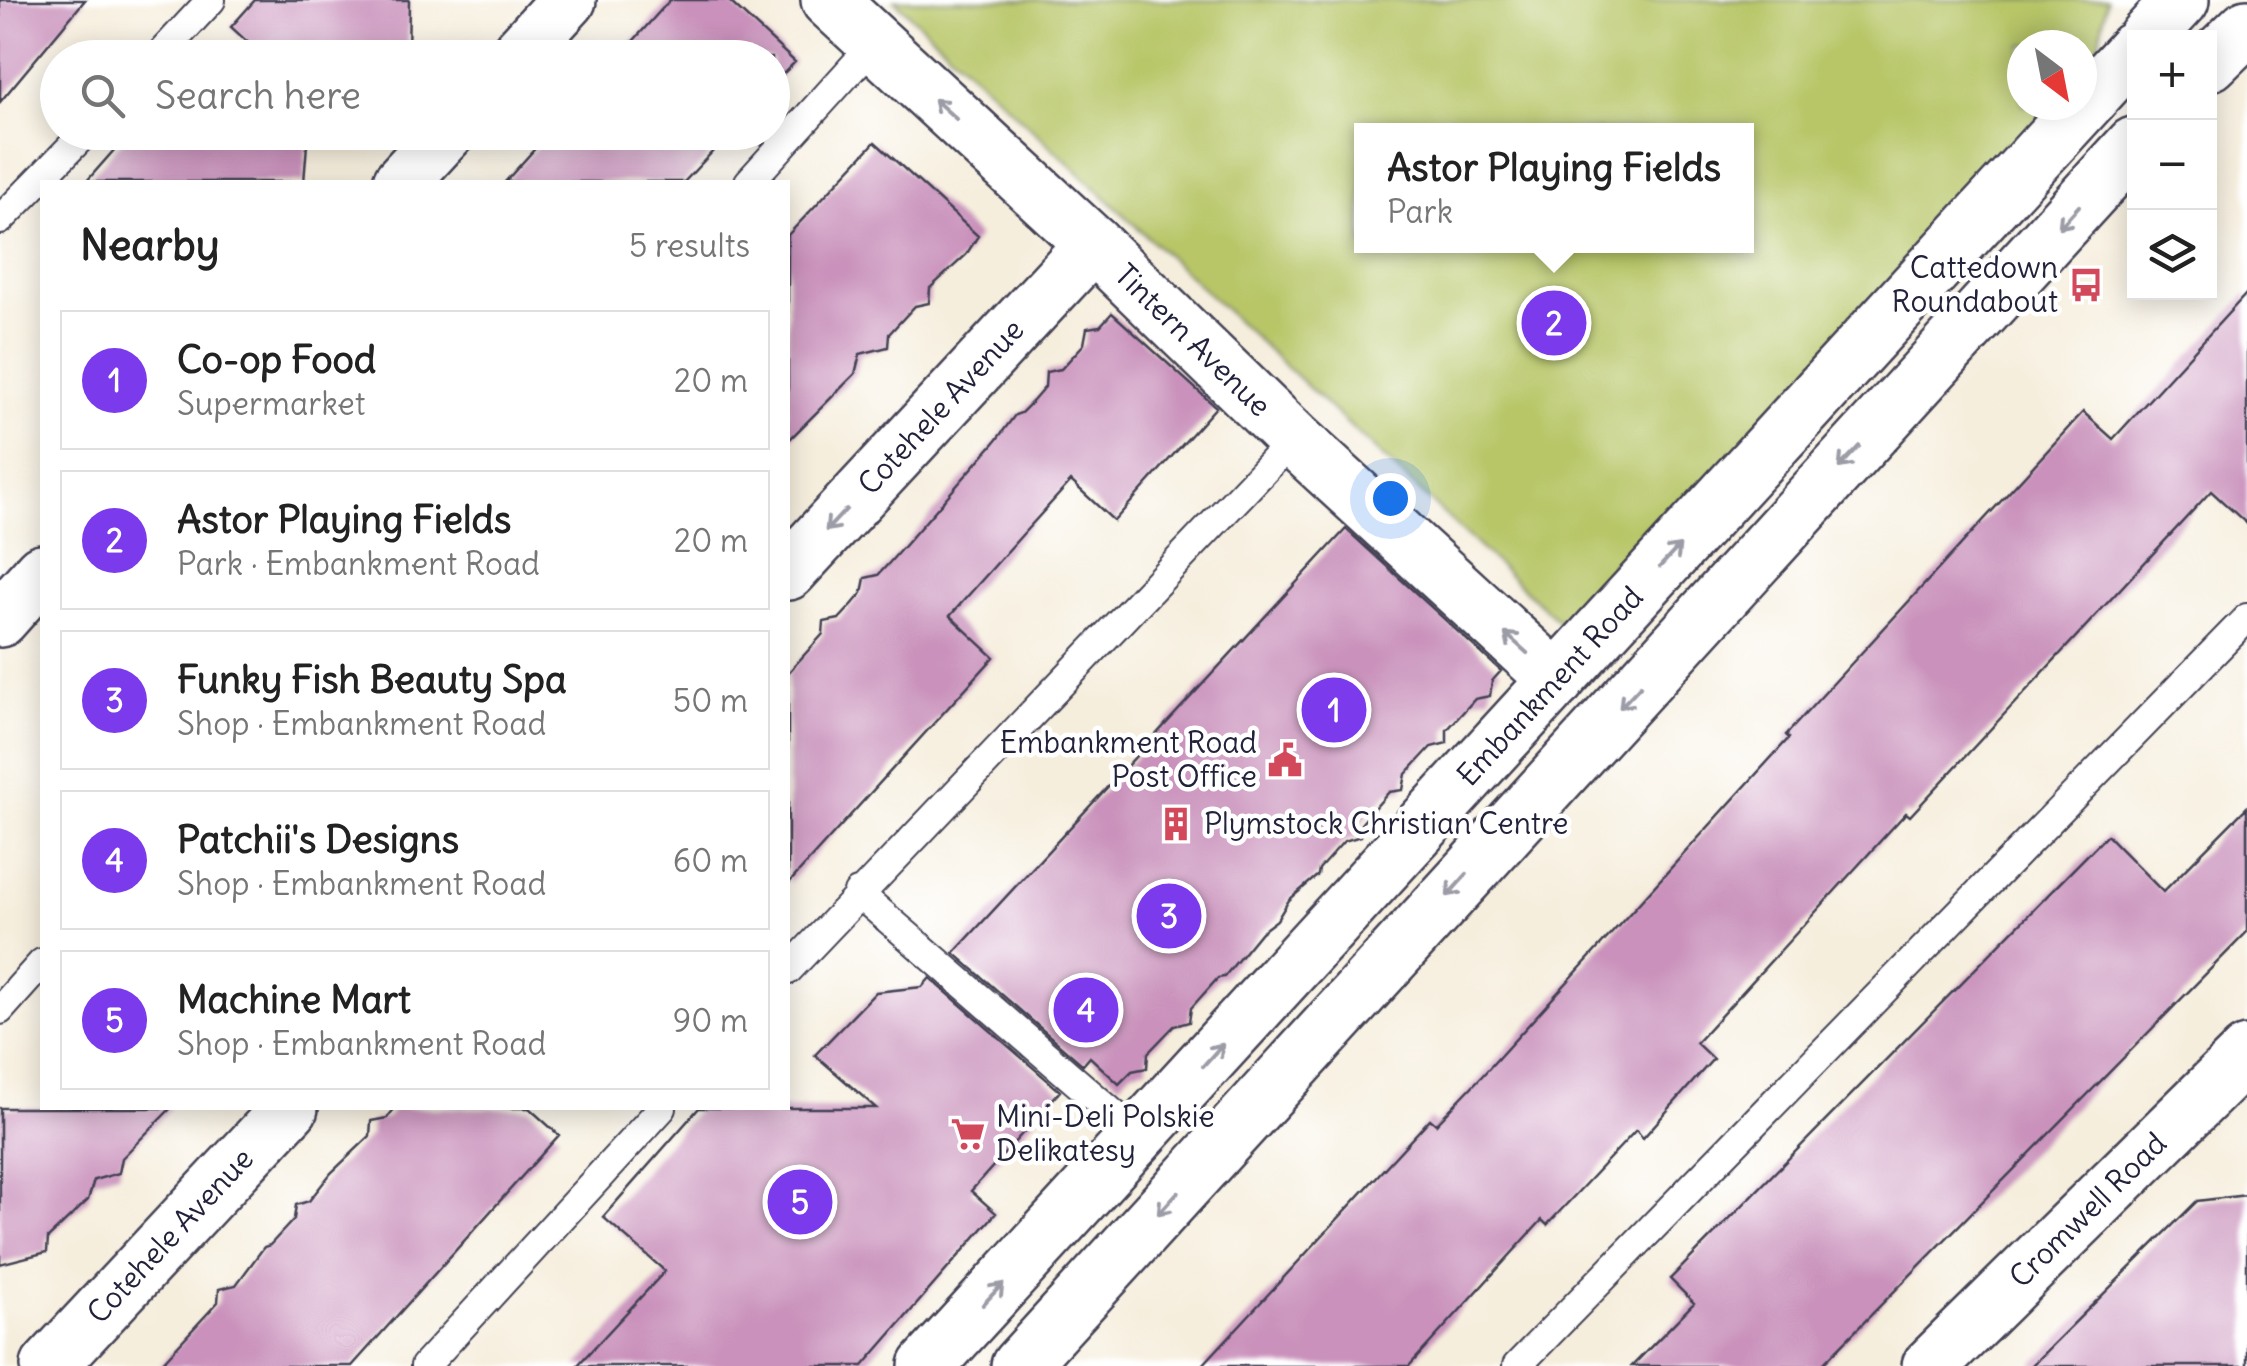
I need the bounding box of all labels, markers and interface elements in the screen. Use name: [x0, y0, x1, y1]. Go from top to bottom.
north arrow: [2007, 30, 2097, 120]
map controls: [2127, 30, 2217, 300]
button: +: [2127, 30, 2217, 120]
search box: [40, 40, 790, 150]
icon: search: [75, 68, 130, 123]
text: Search here: [155, 72, 361, 119]
one-way arrow: [933, 98, 958, 121]
button: −: [2127, 120, 2217, 210]
popup: [1354, 123, 1754, 253]
text: Astor Playing Fields: [1387, 144, 1721, 191]
text: Park: [1387, 191, 1453, 232]
one-way arrow: [2058, 204, 2081, 229]
button: layers: [2127, 210, 2217, 300]
text: Nearby: [80, 219, 219, 271]
text: 5 results: [629, 225, 750, 266]
place label: Cattedown Roundabout: [1892, 248, 2058, 320]
street label: Tintern Avenue: [1107, 255, 1279, 424]
bus stop icon: Cattedown Roundabout: [2067, 266, 2105, 304]
pin: 2: [1522, 286, 1586, 360]
street label: Cotehele Avenue: [850, 311, 1031, 502]
text: Co-op Food: [177, 336, 376, 383]
text: 1: [108, 360, 121, 401]
text: 20 m: [674, 360, 748, 401]
text: Supermarket: [177, 383, 366, 424]
one-way arrow: [1838, 444, 1861, 469]
your location: [1365, 473, 1416, 524]
text: Astor Playing Fields: [177, 496, 511, 543]
one-way arrow: [825, 507, 848, 532]
text: 2: [106, 520, 123, 561]
text: 20 m: [674, 520, 748, 561]
text: Park · Embankment Road: [177, 543, 540, 584]
one-way arrow: [1658, 545, 1682, 569]
street label: Embankment Road: [1448, 578, 1650, 794]
one-way arrow: [1504, 631, 1529, 654]
text: Funky Fish Beauty Spa: [177, 656, 567, 703]
pin: 1: [1302, 672, 1366, 748]
text: 3: [105, 680, 124, 721]
text: 50 m: [673, 680, 748, 721]
one-way arrow: [1618, 683, 1642, 709]
text: Shop · Embankment Road: [177, 703, 546, 744]
place label: Embankment Road Post Office: [1000, 723, 1257, 795]
public building icon: Embankment Road Post Office: [1266, 741, 1304, 779]
place label: Plymstock Christian Centre: [1204, 804, 1568, 842]
building icon: Plymstock Christian Centre: [1157, 805, 1195, 843]
text: Patchii's Designs: [177, 816, 459, 863]
text: 4: [105, 840, 124, 881]
text: 60 m: [673, 840, 748, 881]
text: Shop · Embankment Road: [177, 863, 546, 904]
one-way arrow: [1446, 872, 1469, 897]
pin: 3: [1136, 878, 1202, 954]
pin: 4: [1054, 972, 1118, 1048]
text: Machine Mart: [177, 976, 411, 1023]
text: 5: [105, 1000, 124, 1041]
text: 90 m: [673, 1000, 748, 1041]
text: Shop · Embankment Road: [177, 1023, 546, 1064]
one-way arrow: [1201, 1043, 1224, 1068]
place label: Mini-Deli Polskie Delikatesy: [996, 1097, 1215, 1169]
supermarket icon: Mini-Deli Polskie Delikatesy: [949, 1115, 987, 1153]
street label: Cromwell Road: [2001, 1124, 2174, 1295]
street label: Cotehele Avenue: [79, 1140, 261, 1331]
pin: 5: [768, 1164, 832, 1240]
one-way arrow: [1157, 1190, 1180, 1215]
one-way arrow: [981, 1282, 1004, 1307]

